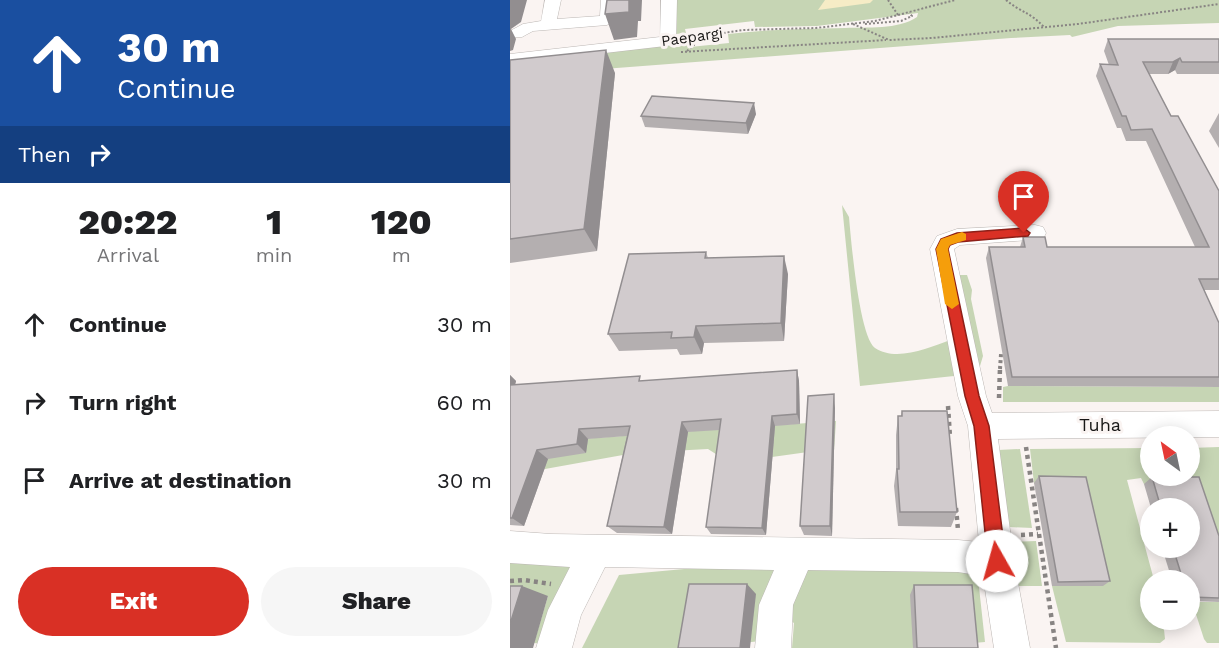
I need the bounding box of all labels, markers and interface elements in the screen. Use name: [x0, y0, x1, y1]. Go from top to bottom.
text: 30 m: [117, 23, 221, 72]
icon: ahead: [18, 24, 96, 102]
street label: Paepargi: [660, 24, 724, 50]
text: Continue: [117, 73, 236, 105]
icon: right: [83, 138, 116, 171]
text: Then: [18, 142, 71, 167]
pin: [998, 171, 1049, 233]
icon: arrive: [1007, 180, 1040, 213]
text: 20:22: [78, 201, 177, 243]
text: 1: [266, 201, 282, 243]
text: 120: [371, 201, 432, 243]
text: Arrival: [97, 243, 159, 267]
text: min: [256, 243, 292, 267]
text: m: [392, 243, 411, 267]
icon: ahead: [18, 308, 51, 341]
text: Continue: [69, 312, 167, 337]
text: 30 m: [437, 312, 492, 337]
icon: right: [18, 386, 51, 419]
text: Turn right: [69, 390, 176, 415]
text: 60 m: [436, 390, 492, 415]
street label: Tuha: [1079, 414, 1121, 435]
north arrow: [1140, 426, 1200, 486]
map controls: [1140, 426, 1200, 630]
icon: arrive: [18, 464, 51, 497]
text: Arrive at destination: [69, 468, 292, 493]
text: 30 m: [437, 468, 492, 493]
button: +: [1140, 498, 1200, 558]
position arrow: [965, 529, 1029, 593]
button: Exit: [18, 567, 249, 636]
button: Share: [261, 567, 492, 636]
button: −: [1140, 570, 1200, 630]

